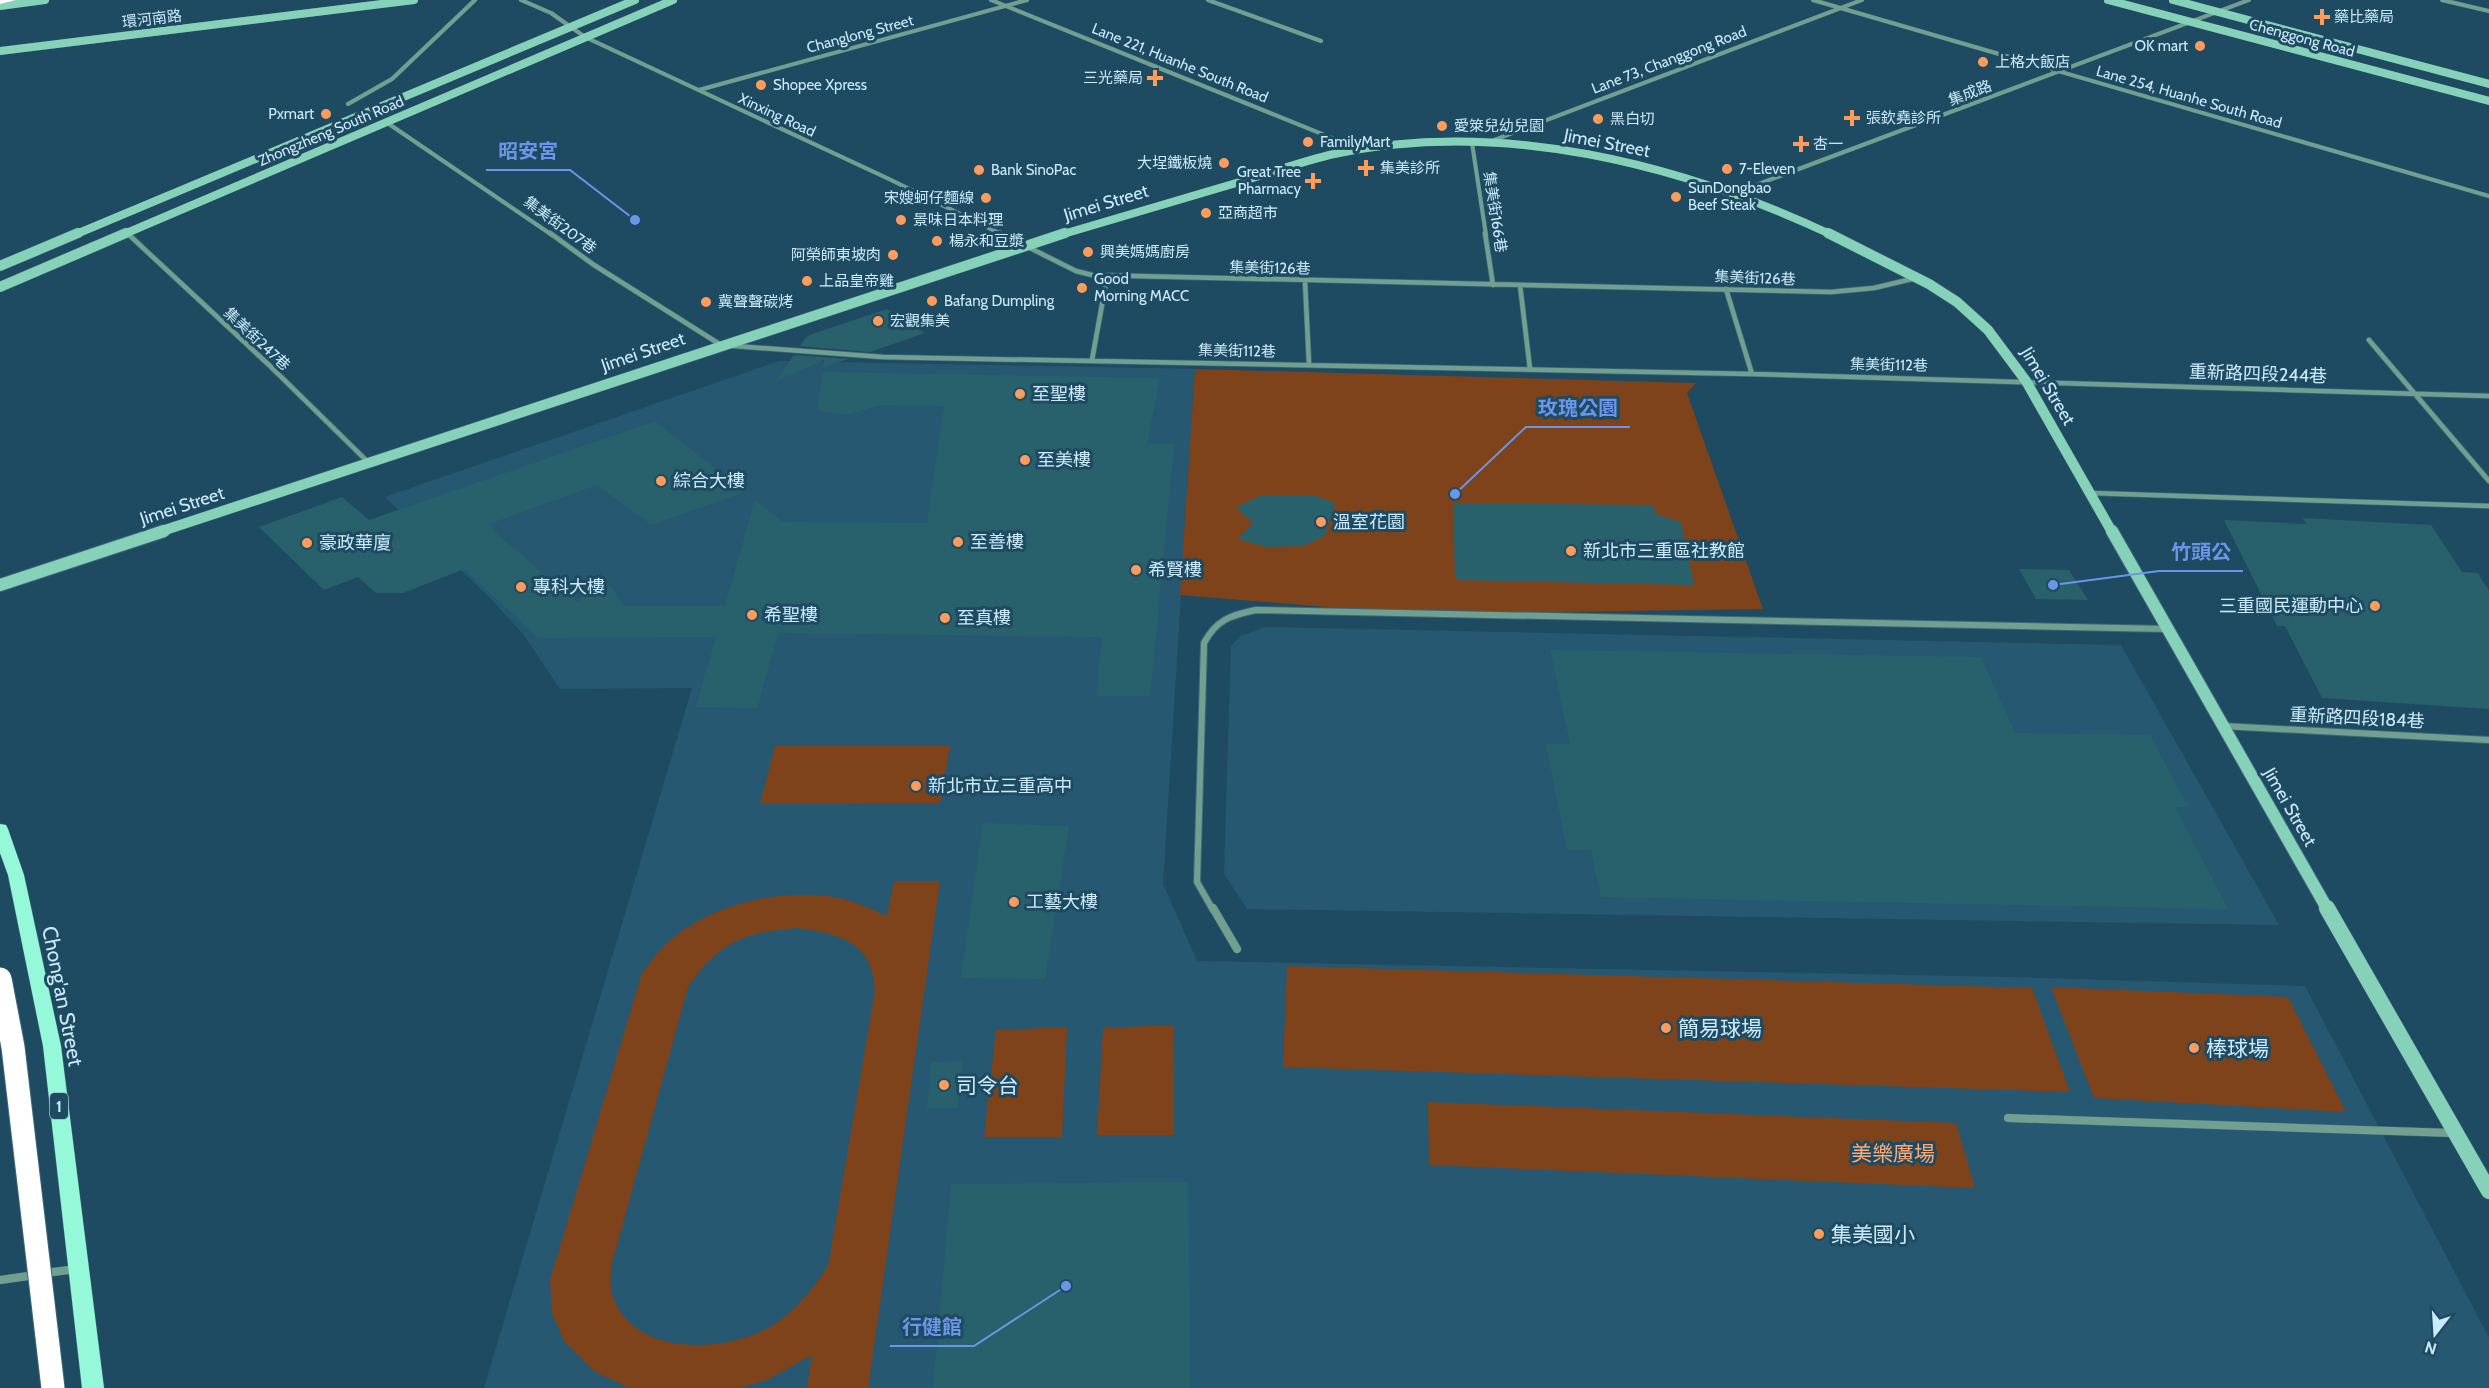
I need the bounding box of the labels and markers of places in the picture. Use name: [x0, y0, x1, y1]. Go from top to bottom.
place label: 藥比藥局: [2334, 8, 2394, 26]
marker: 藥比藥局: [2315, 10, 2329, 24]
place label: OK mart: [2134, 37, 2188, 55]
marker: OK mart: [2193, 39, 2207, 53]
place label: 上格大飯店: [1995, 53, 2070, 71]
marker: 上格大飯店: [1976, 55, 1990, 69]
place label: 三光藥局: [1083, 69, 1143, 87]
marker: 三光藥局: [1148, 71, 1162, 85]
place label: Shopee Xpress: [773, 76, 867, 94]
marker: Shopee Xpress: [754, 78, 768, 92]
place label: Pxmart: [268, 105, 314, 123]
marker: Pxmart: [319, 107, 333, 121]
marker: 張欽堯診所: [1843, 109, 1861, 127]
place label: 張欽堯診所: [1866, 109, 1941, 127]
place label: 黑白切: [1610, 110, 1655, 128]
marker: 黑白切: [1591, 112, 1605, 126]
place label: 愛箂兒幼兒園: [1454, 117, 1544, 135]
marker: 愛箂兒幼兒園: [1435, 119, 1449, 133]
callout: 昭安宮: [486, 132, 570, 170]
place label: FamilyMart: [1320, 133, 1390, 151]
marker: FamilyMart: [1301, 135, 1315, 149]
place label: 杏一: [1813, 135, 1843, 153]
marker: 杏一: [1794, 137, 1808, 151]
place label: 大埕鐵板燒: [1137, 154, 1212, 172]
marker: 大埕鐵板燒: [1217, 156, 1231, 170]
marker: 集美診所: [1357, 159, 1375, 177]
place label: 集美診所: [1380, 159, 1440, 177]
place label: 7-Eleven: [1739, 160, 1795, 178]
place label: Bank SinoPac: [991, 161, 1076, 179]
marker: 7-Eleven: [1720, 162, 1734, 176]
marker: Bank SinoPac: [972, 163, 986, 177]
place label: Great Tree Pharmacy: [1237, 163, 1301, 198]
marker: Great Tree Pharmacy: [1306, 174, 1320, 188]
place label: SunDongbao Beef Steak: [1688, 179, 1771, 214]
place label: 宋嫂蚵仔麵線: [884, 189, 974, 207]
marker: SunDongbao Beef Steak: [1669, 190, 1683, 204]
marker: 宋嫂蚵仔麵線: [979, 191, 993, 205]
place label: 亞商超市: [1218, 204, 1278, 222]
marker: 亞商超市: [1199, 206, 1213, 220]
place label: 景味日本料理: [913, 211, 1003, 229]
marker: 景味日本料理: [894, 213, 908, 227]
place label: 楊永和豆漿: [949, 232, 1024, 250]
marker: 楊永和豆漿: [930, 234, 944, 248]
place label: 興美媽媽廚房: [1100, 243, 1190, 261]
marker: 興美媽媽廚房: [1081, 245, 1095, 259]
place label: 阿榮師東坡肉: [791, 246, 881, 264]
marker: 阿榮師東坡肉: [886, 248, 900, 262]
place label: Good Morning MACC: [1094, 270, 1189, 305]
place label: 上品皇帝雞: [819, 272, 894, 290]
marker: 上品皇帝雞: [800, 274, 814, 288]
marker: Good Morning MACC: [1075, 281, 1089, 295]
place label: Bafang Dumpling: [944, 292, 1055, 310]
place label: 冀聲聲碳烤: [718, 293, 793, 311]
marker: Bafang Dumpling: [925, 294, 939, 308]
marker: 冀聲聲碳烤: [699, 295, 713, 309]
place label: 宏觀集美: [890, 312, 950, 330]
marker: 宏觀集美: [871, 314, 885, 328]
place label: 至聖樓: [1032, 383, 1086, 405]
marker: 至聖樓: [1013, 387, 1027, 401]
callout: 玫瑰公園: [1526, 389, 1630, 427]
place label: 至美樓: [1037, 449, 1091, 471]
marker: 至美樓: [1018, 453, 1032, 467]
place label: 綜合大樓: [673, 470, 745, 492]
marker: 綜合大樓: [654, 474, 668, 488]
place label: 溫室花園: [1333, 511, 1405, 533]
marker: 溫室花園: [1314, 515, 1328, 529]
place label: 至善樓: [970, 531, 1024, 553]
place label: 豪政華廈: [319, 532, 391, 554]
callout: 竹頭公: [2159, 533, 2243, 571]
marker: 至善樓: [951, 535, 965, 549]
marker: 豪政華廈: [300, 536, 314, 550]
place label: 新北市三重區社教館: [1583, 540, 1745, 562]
marker: 新北市三重區社教館: [1564, 544, 1578, 558]
place label: 希賢樓: [1148, 559, 1202, 581]
marker: 希賢樓: [1129, 563, 1143, 577]
place label: 專科大樓: [533, 576, 605, 598]
marker: 專科大樓: [514, 580, 528, 594]
place label: 三重國民運動中心: [2219, 595, 2363, 617]
marker: 三重國民運動中心: [2368, 599, 2382, 613]
place label: 希聖樓: [764, 604, 818, 626]
place label: 至真樓: [957, 607, 1011, 629]
marker: 希聖樓: [745, 608, 759, 622]
marker: 至真樓: [938, 611, 952, 625]
place label: 新北市立三重高中: [928, 775, 1072, 797]
marker: 新北市立三重高中: [909, 779, 923, 793]
place label: 工藝大樓: [1026, 891, 1098, 913]
marker: 工藝大樓: [1007, 895, 1021, 909]
place label: 簡易球場: [1678, 1016, 1762, 1041]
marker: 簡易球場: [1659, 1021, 1673, 1035]
place label: 棒球場: [2206, 1036, 2269, 1061]
marker: 棒球場: [2187, 1041, 2201, 1055]
place label: 司令台: [956, 1073, 1019, 1098]
marker: 司令台: [937, 1078, 951, 1092]
place label: 集美國小: [1831, 1222, 1915, 1247]
marker: 集美國小: [1812, 1227, 1826, 1241]
callout: 行健館: [890, 1308, 974, 1346]

